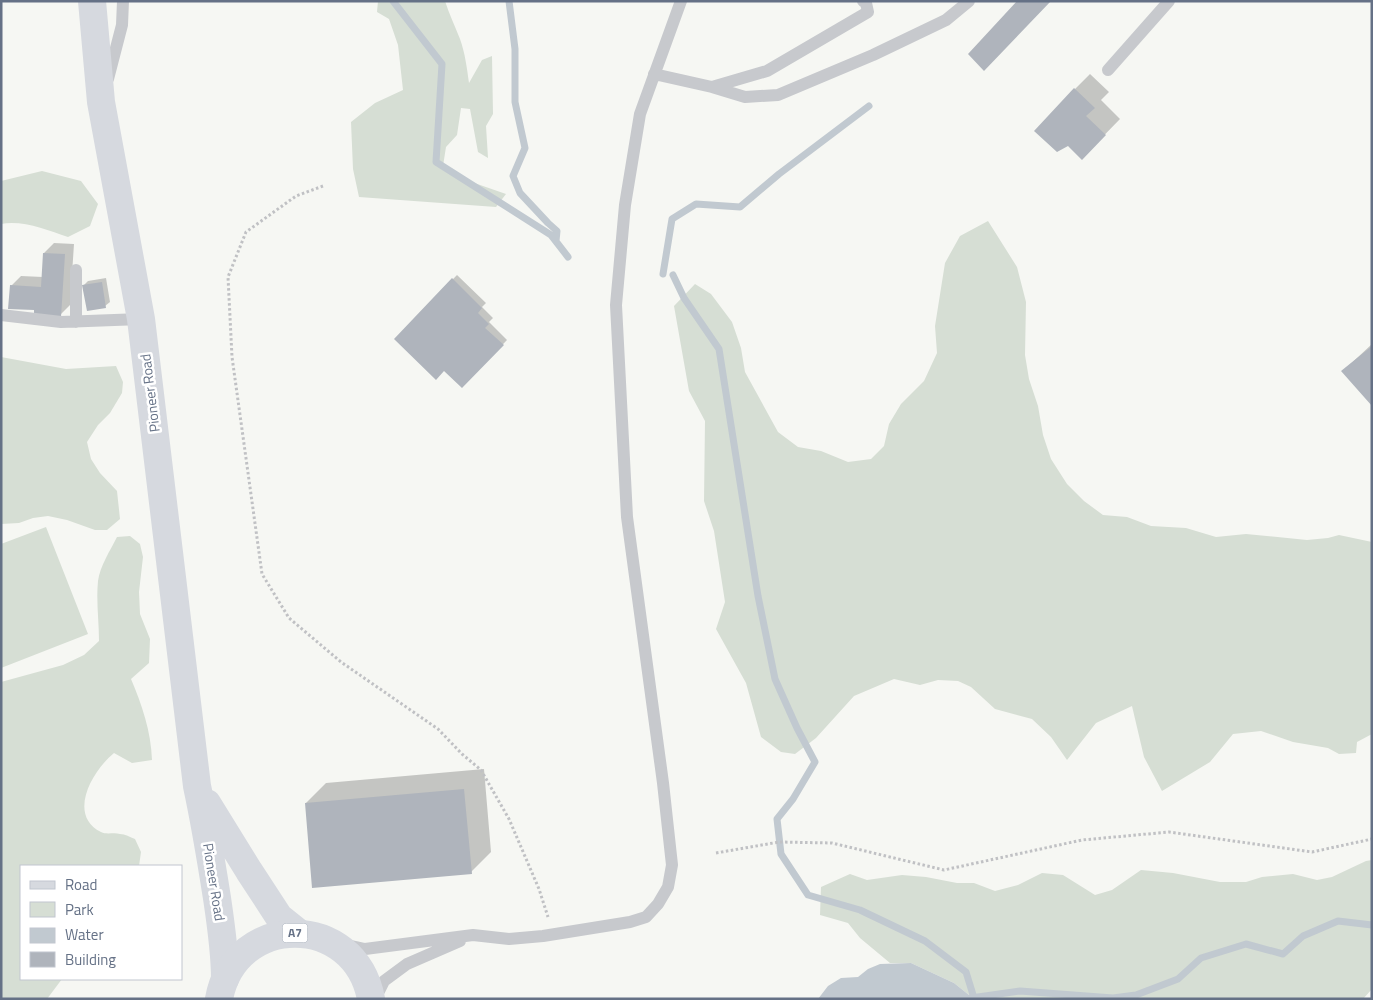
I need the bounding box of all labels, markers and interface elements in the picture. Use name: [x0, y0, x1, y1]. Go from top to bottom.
street label: Pioneer Road: [134, 353, 165, 433]
street label: Pioneer Road: [198, 841, 231, 922]
legend: [20, 865, 182, 980]
text: Road: [65, 873, 97, 896]
text: Park: [65, 898, 94, 921]
text: Water: [65, 923, 104, 946]
road number: A7: [282, 924, 308, 942]
text: Building: [65, 948, 116, 971]

